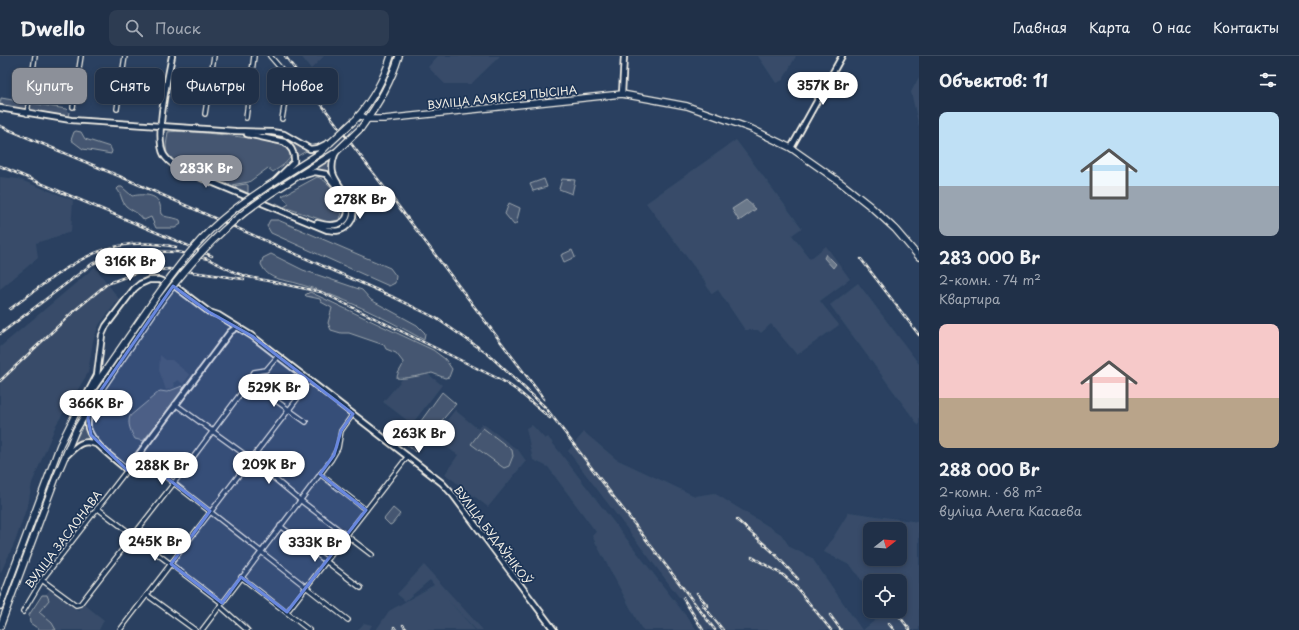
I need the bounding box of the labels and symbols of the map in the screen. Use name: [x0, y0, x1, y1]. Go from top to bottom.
pin: 357K Br: [786, 72, 860, 106]
street label: ВУЛІЦА АЛЯКСЕЯ ПЫСІНА: [426, 81, 578, 113]
pin: 283K Br: [169, 155, 243, 189]
pin: 278K Br: [323, 186, 397, 220]
pin: 316K Br: [93, 248, 167, 282]
pin: 529K Br: [237, 374, 311, 408]
pin: 366K Br: [59, 390, 133, 424]
pin: 263K Br: [382, 420, 456, 454]
pin: 209K Br: [232, 451, 306, 485]
pin: 288K Br: [125, 452, 199, 486]
street label: ВУЛІЦА БУДАЎНІКОЎ: [450, 482, 536, 588]
street label: ВУЛІЦА ЗАСЛОНАВА: [21, 487, 105, 591]
north arrow: [863, 522, 907, 566]
pin: 245K Br: [118, 528, 192, 562]
pin: 333K Br: [278, 529, 352, 563]

